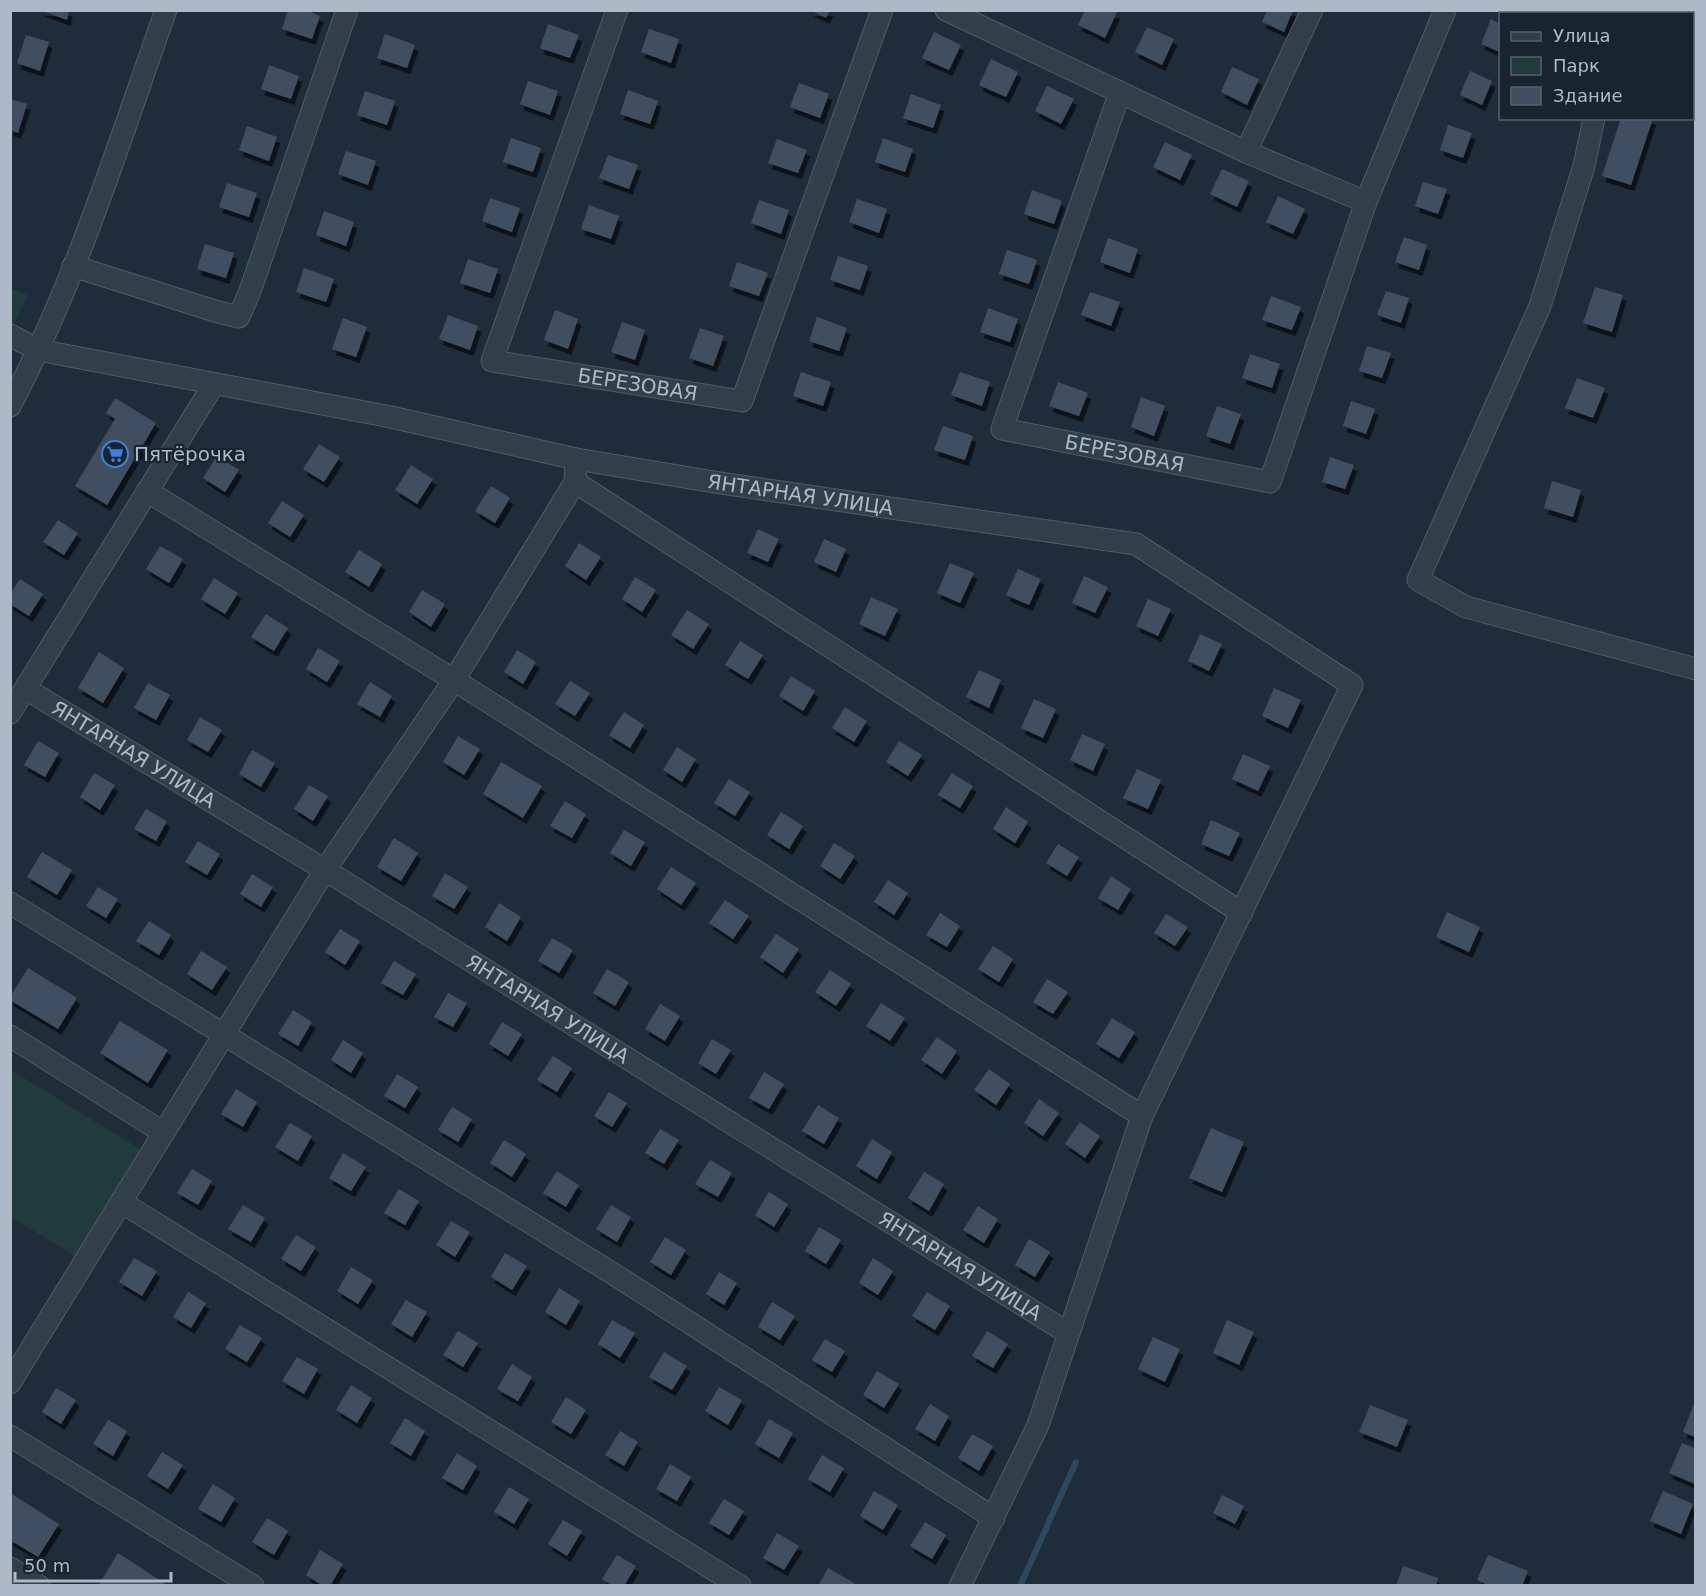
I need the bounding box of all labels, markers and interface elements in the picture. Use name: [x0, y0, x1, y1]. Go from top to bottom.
legend: [1499, 12, 1694, 120]
text: Улица: [1553, 25, 1610, 46]
text: Парк: [1553, 55, 1600, 76]
text: Здание: [1553, 85, 1623, 106]
street label: БЕРЕЗОВАЯ: [576, 363, 699, 406]
street label: БЕРЕЗОВАЯ: [1063, 430, 1186, 477]
supermarket icon: Пятёрочка: [100, 439, 130, 469]
place label: Пятёрочка: [134, 442, 246, 466]
street label: ЯНТАРНАЯ УЛИЦА: [706, 469, 895, 520]
street label: ЯНТАРНАЯ УЛИЦА: [47, 695, 220, 813]
street label: ЯНТАРНАЯ УЛИЦА: [462, 949, 634, 1069]
street label: ЯНТАРНАЯ УЛИЦА: [874, 1206, 1046, 1326]
scale bar: [15, 1545, 171, 1583]
text: 50 m: [24, 1555, 70, 1576]

